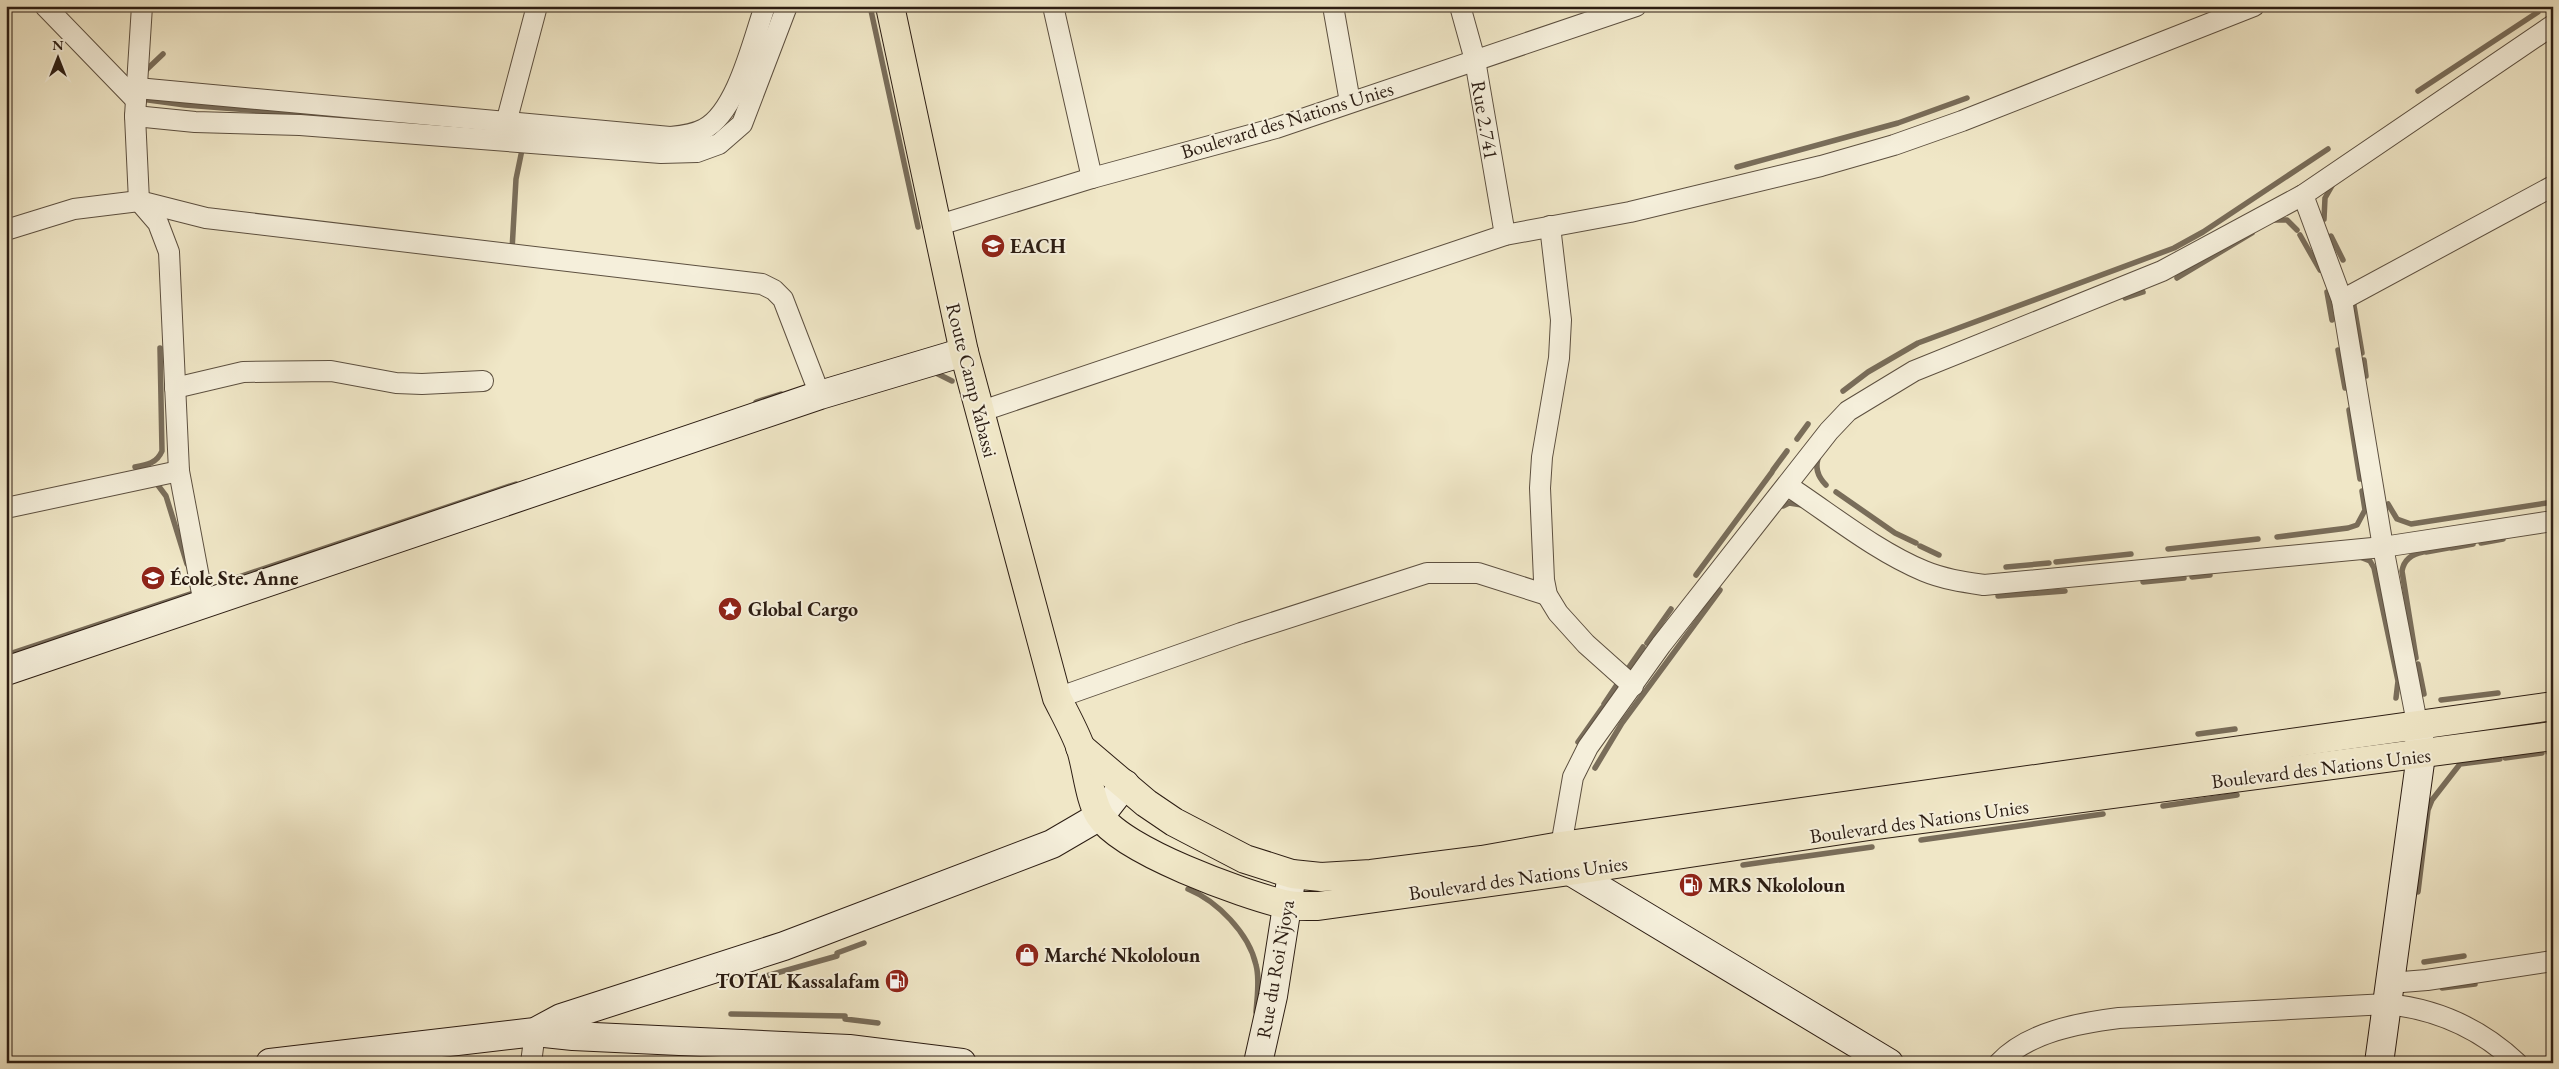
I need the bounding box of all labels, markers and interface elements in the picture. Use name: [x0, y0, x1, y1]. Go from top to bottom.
north arrow: [32, 32, 82, 82]
text: N: [52, 36, 64, 54]
street label: Boulevard des Nations Unies: [1178, 75, 1396, 165]
street label: Rue 2.741: [1465, 79, 1505, 161]
school or university icon: EACH: [980, 233, 1006, 259]
place label: EACH: [1010, 233, 1066, 259]
street label: Route Camp Yabassi: [940, 300, 1004, 460]
school or university icon: École Ste. Anne: [140, 565, 166, 591]
place label: École Ste. Anne: [170, 565, 299, 591]
place icon: Global Cargo: [717, 596, 743, 622]
place label: Global Cargo: [748, 596, 858, 622]
street label: Boulevard des Nations Unies: [2210, 742, 2432, 794]
street label: Boulevard des Nations Unies: [1808, 793, 2030, 849]
street label: Boulevard des Nations Unies: [1407, 850, 1629, 906]
fuel station icon: MRS Nkololoun: [1678, 872, 1704, 898]
place label: MRS Nkololoun: [1708, 872, 1845, 898]
street label: Rue du Roi Njoya: [1250, 898, 1300, 1040]
shop icon: Marché Nkololoun: [1014, 942, 1040, 968]
place label: Marché Nkololoun: [1044, 942, 1200, 968]
place label: TOTAL Kassalafam: [715, 968, 880, 994]
fuel station icon: TOTAL Kassalafam: [884, 968, 910, 994]

